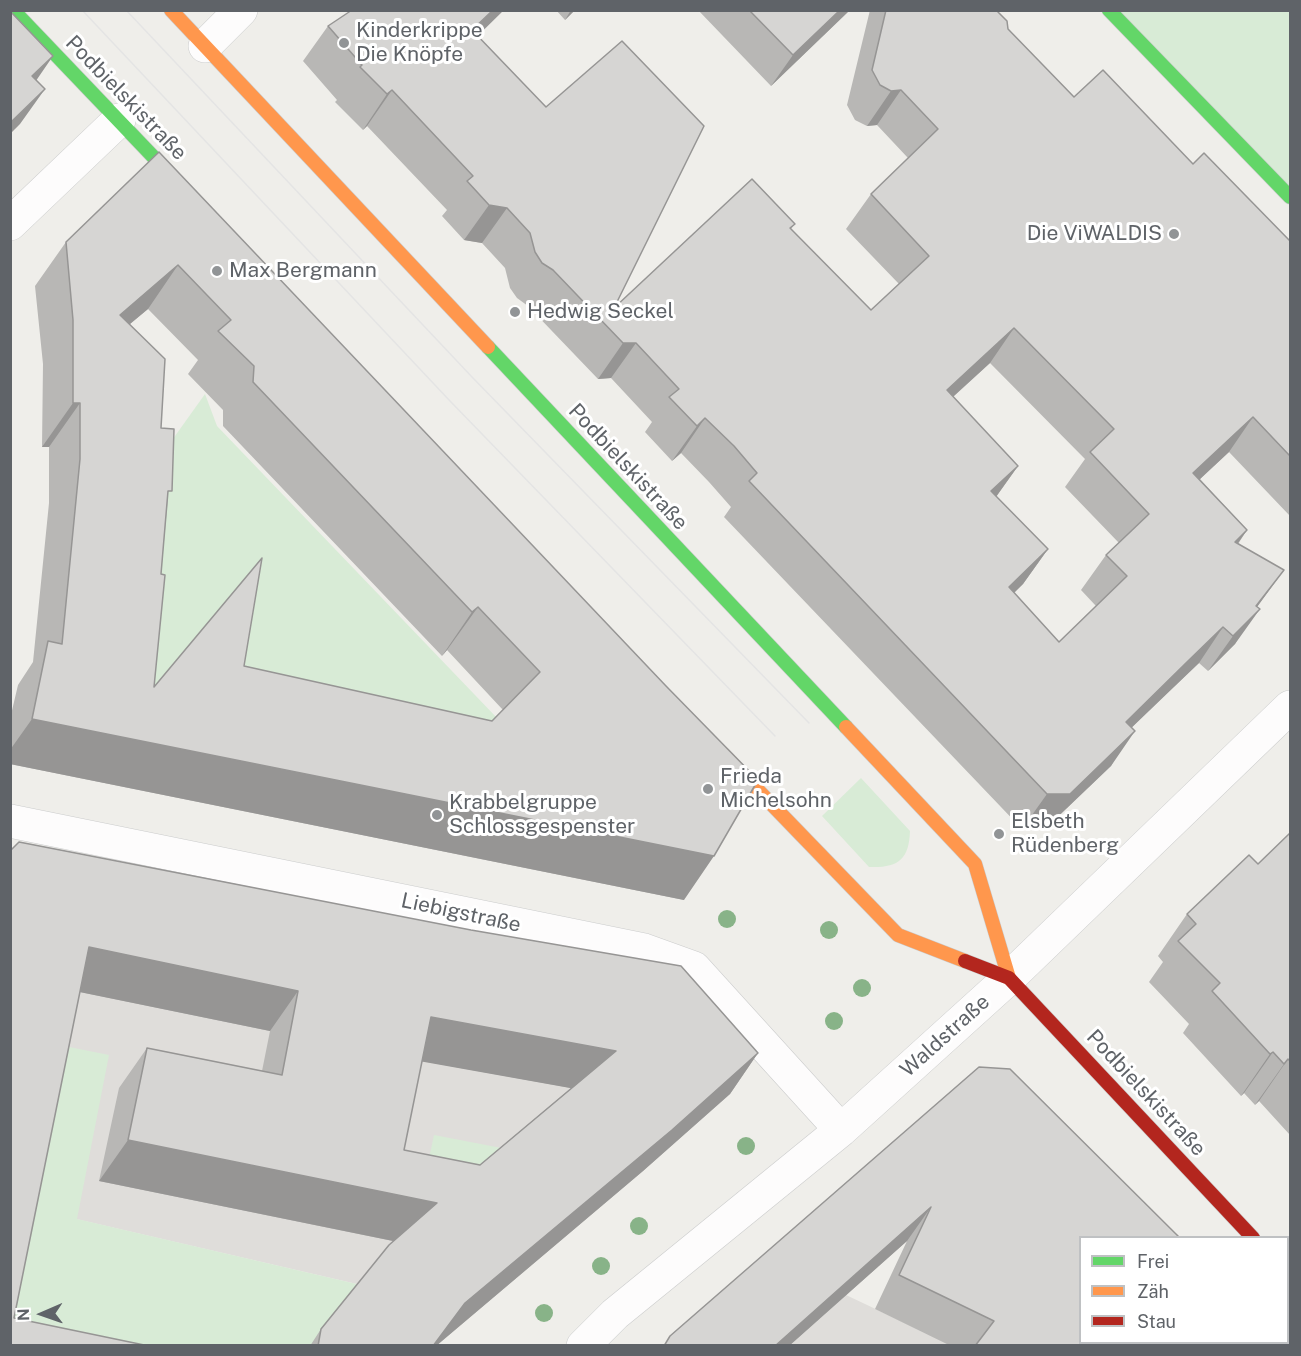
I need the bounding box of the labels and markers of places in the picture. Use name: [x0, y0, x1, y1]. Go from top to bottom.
place label: Kinderkrippe Die Knöpfe: [356, 18, 483, 68]
marker: Kinderkrippe Die Knöpfe: [337, 36, 351, 50]
place label: Die ViWALDIS: [1027, 221, 1162, 247]
marker: Die ViWALDIS: [1167, 227, 1181, 241]
place label: Max Bergmann: [229, 258, 377, 284]
marker: Max Bergmann: [210, 264, 224, 278]
place label: Hedwig Seckel: [527, 299, 674, 325]
marker: Hedwig Seckel: [508, 305, 522, 319]
place label: Frieda Michelsohn: [720, 764, 832, 814]
marker: Frieda Michelsohn: [701, 782, 715, 796]
place label: Krabbelgruppe Schlossgespenster: [449, 790, 635, 840]
marker: Krabbelgruppe Schlossgespenster: [430, 808, 444, 822]
place label: Elsbeth Rüdenberg: [1011, 809, 1119, 859]
marker: Elsbeth Rüdenberg: [992, 827, 1006, 841]

